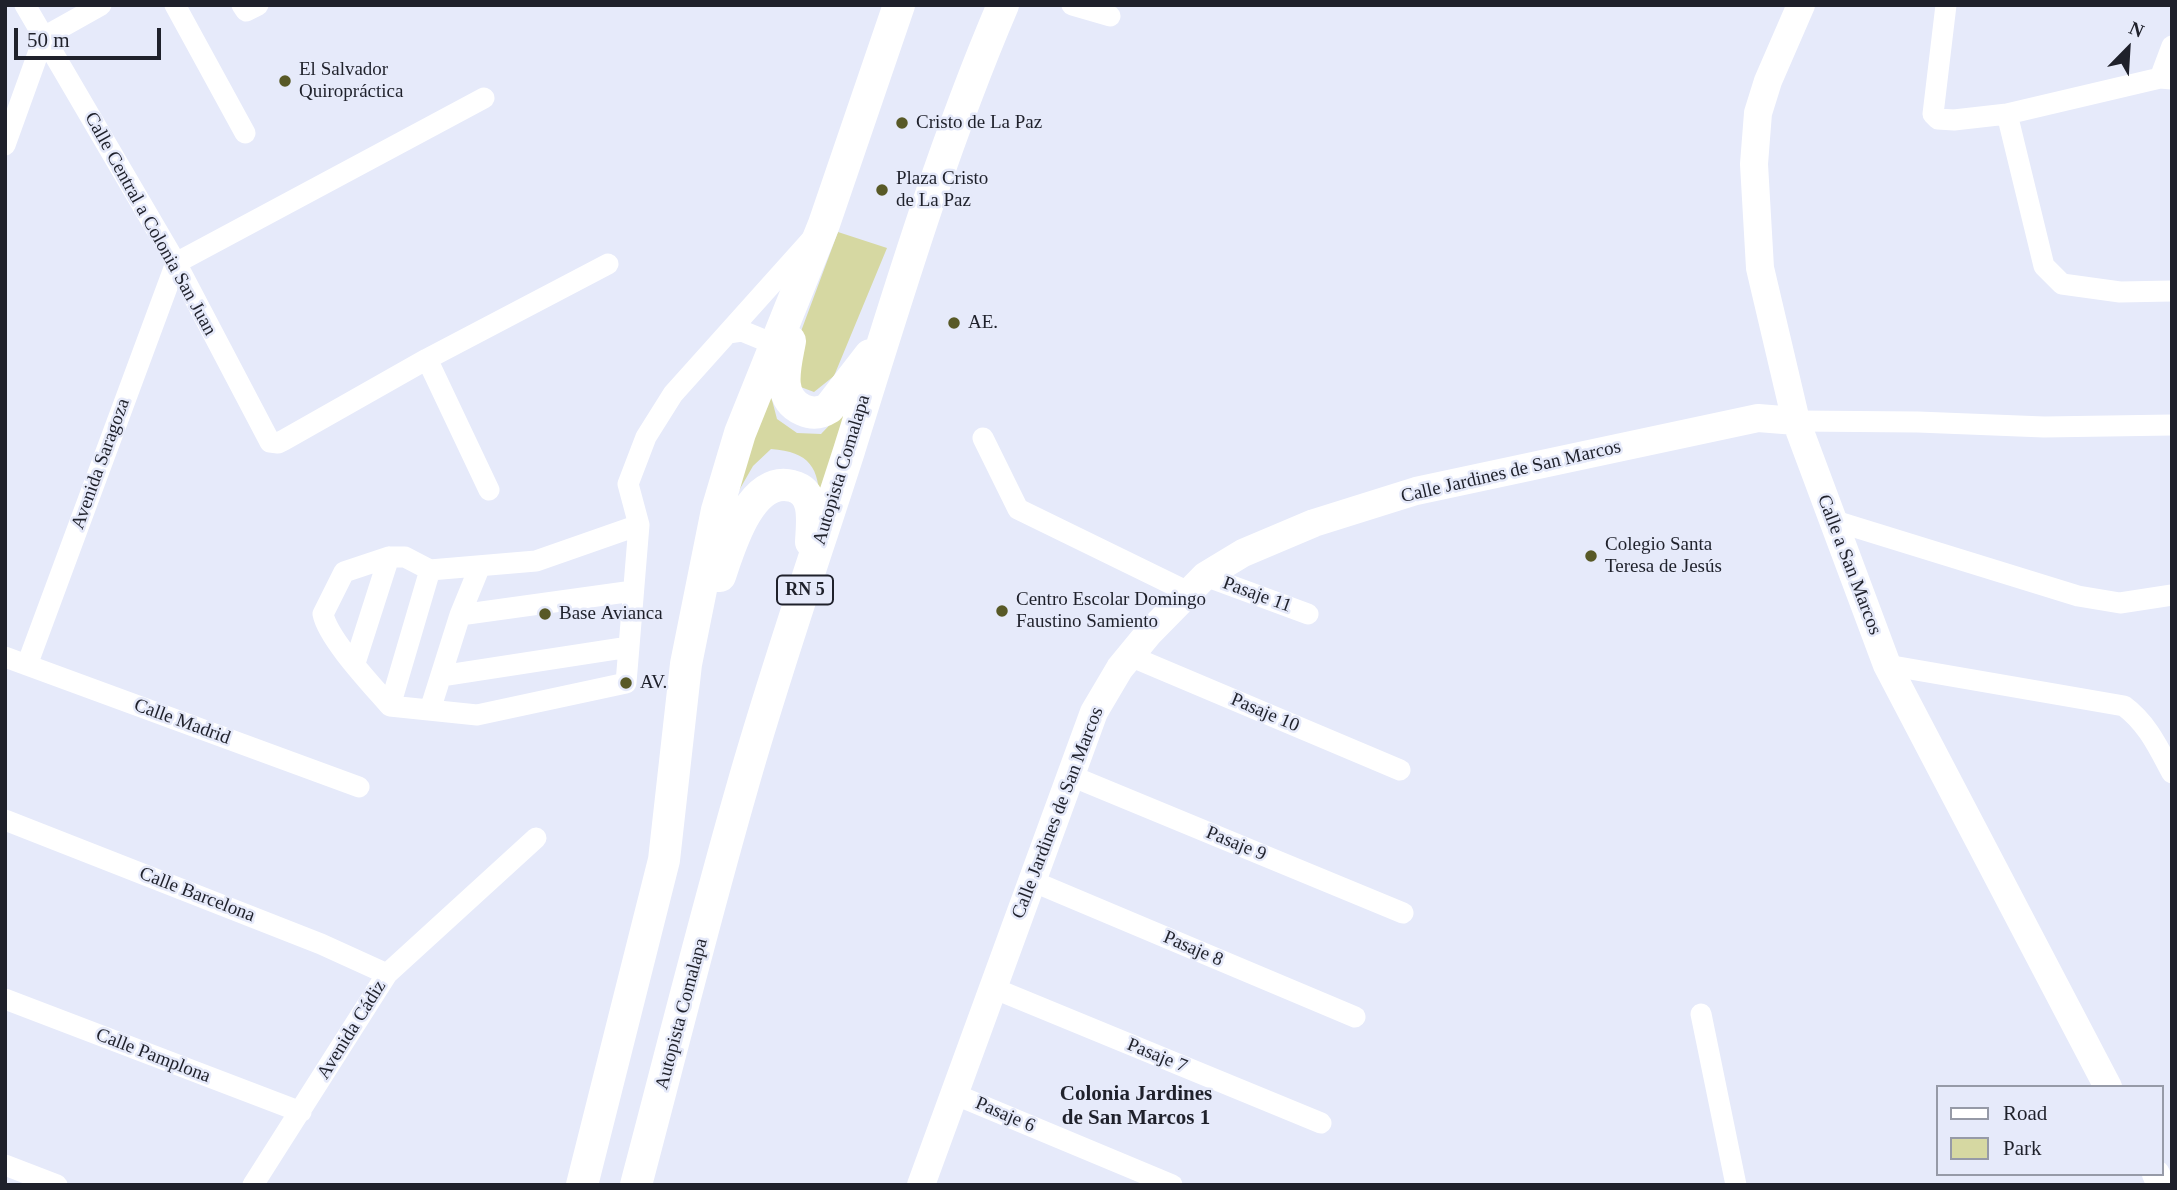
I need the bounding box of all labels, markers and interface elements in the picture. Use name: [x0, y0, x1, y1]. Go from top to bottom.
scale bar: [18, 14, 164, 58]
north arrow: [2093, 14, 2163, 84]
text: N: [2126, 17, 2147, 42]
text: 50 m: [27, 28, 70, 52]
place label: El Salvador Quiropráctica: [299, 59, 403, 103]
marker: El Salvador Quiropráctica: [277, 73, 293, 89]
street label: Calle Central a Colonia San Juan: [79, 108, 221, 340]
place label: Cristo de La Paz: [916, 112, 1042, 134]
marker: Cristo de La Paz: [894, 115, 910, 131]
place label: Plaza Cristo de La Paz: [896, 168, 988, 212]
marker: Plaza Cristo de La Paz: [874, 182, 890, 198]
place label: AE.: [968, 312, 998, 334]
marker: AE.: [946, 315, 962, 331]
street label: Autopista Comalapa: [808, 392, 876, 548]
street label: Avenida Saragoza: [67, 396, 135, 532]
street label: Calle Jardines de San Marcos: [1399, 436, 1623, 508]
street label: Calle a San Marcos: [1812, 492, 1886, 638]
place label: Colegio Santa Teresa de Jesús: [1605, 534, 1722, 578]
marker: Colegio Santa Teresa de Jesús: [1583, 548, 1599, 564]
street label: Pasaje 11: [1219, 572, 1295, 618]
road number: RN 5: [777, 576, 833, 604]
place label: Centro Escolar Domingo Faustino Samiento: [1016, 589, 1206, 633]
place label: Base Avianca: [559, 603, 663, 625]
marker: Centro Escolar Domingo Faustino Samiento: [994, 603, 1010, 619]
marker: Base Avianca: [537, 606, 553, 622]
place label: AV.: [640, 672, 667, 694]
marker: AV.: [618, 675, 634, 691]
street label: Pasaje 10: [1227, 688, 1303, 738]
street label: Calle Madrid: [131, 694, 233, 750]
street label: Calle Jardines de San Marcos: [1007, 704, 1109, 922]
street label: Pasaje 9: [1203, 822, 1269, 866]
street label: Calle Barcelona: [136, 863, 258, 927]
street label: Pasaje 8: [1160, 926, 1226, 972]
street label: Autopista Comalapa: [651, 936, 713, 1092]
street label: Avenida Cádiz: [313, 976, 391, 1084]
street label: Calle Pamplona: [93, 1024, 213, 1088]
street label: Pasaje 7: [1124, 1034, 1190, 1078]
district label: Colonia Jardines de San Marcos 1: [1060, 1082, 1212, 1132]
legend: [1936, 1085, 2163, 1176]
street label: Pasaje 6: [972, 1092, 1038, 1138]
text: Road: [2003, 1101, 2047, 1125]
text: Park: [2003, 1136, 2042, 1160]

